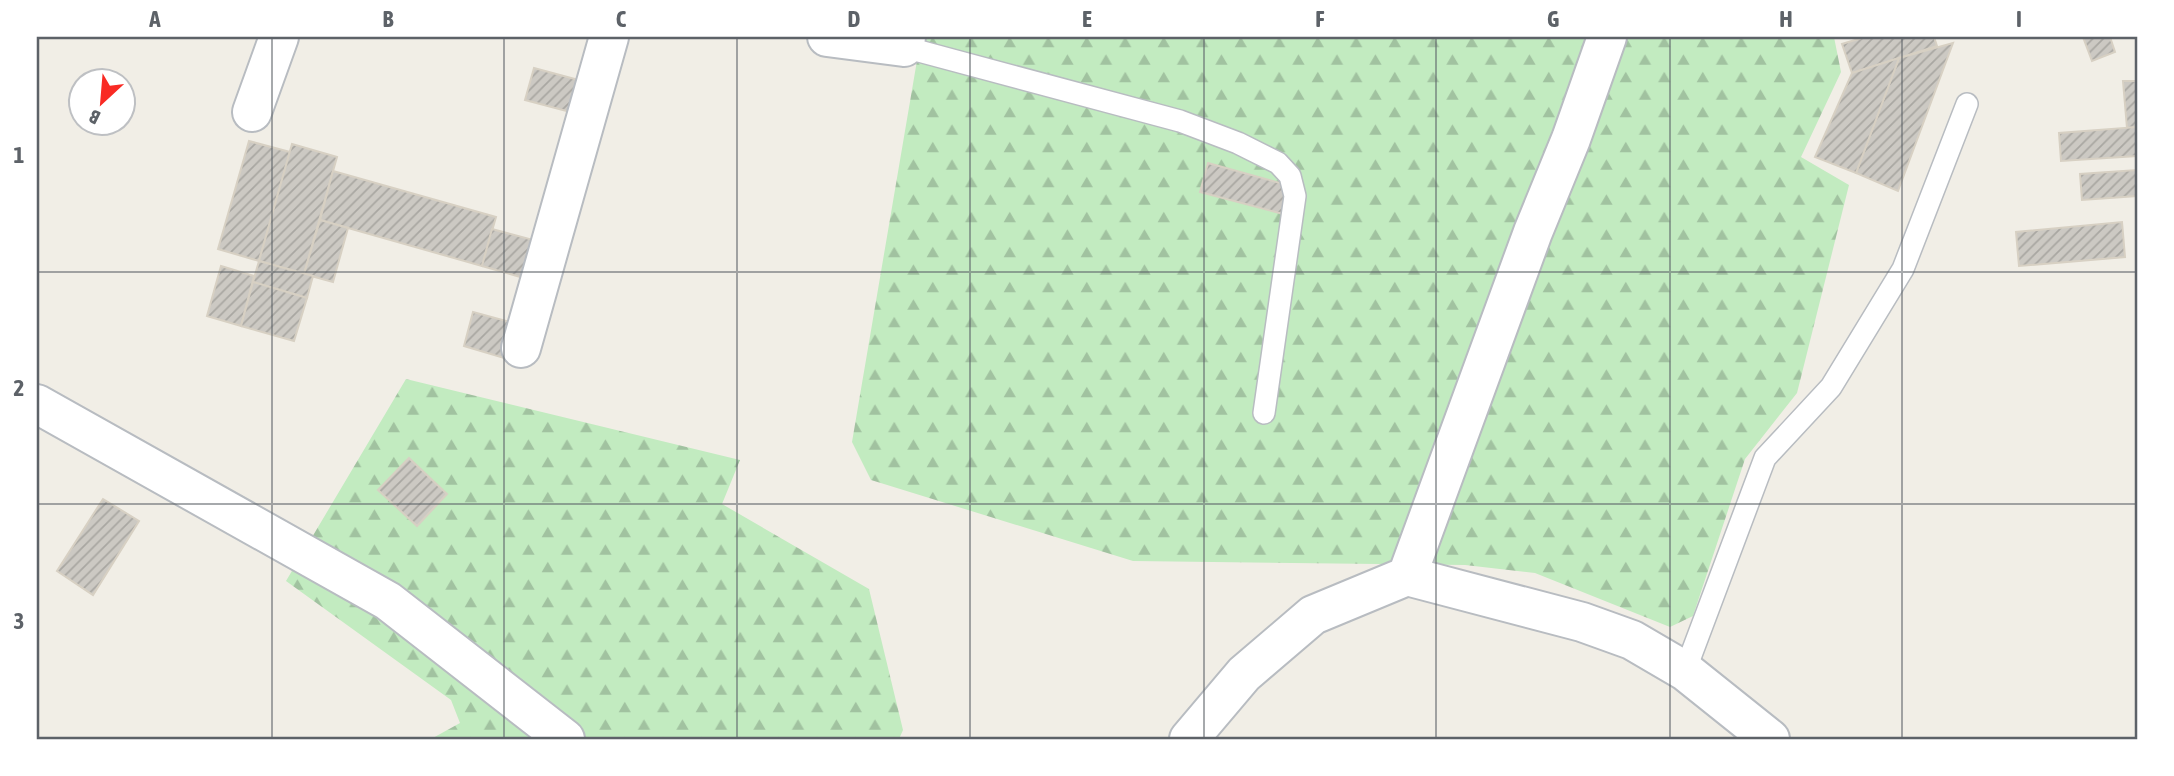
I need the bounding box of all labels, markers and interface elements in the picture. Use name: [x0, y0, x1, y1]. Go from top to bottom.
text: A: [148, 6, 161, 32]
text: B: [383, 6, 394, 32]
text: C: [616, 6, 627, 32]
text: D: [848, 6, 861, 32]
text: E: [1082, 6, 1092, 32]
text: F: [1315, 6, 1325, 32]
text: G: [1547, 6, 1559, 32]
text: H: [1779, 6, 1793, 32]
text: I: [2016, 6, 2022, 32]
north arrow: [66, 66, 136, 136]
text: B: [86, 105, 103, 129]
text: 1: [14, 142, 25, 168]
text: 2: [14, 375, 24, 401]
text: 3: [14, 608, 24, 634]

